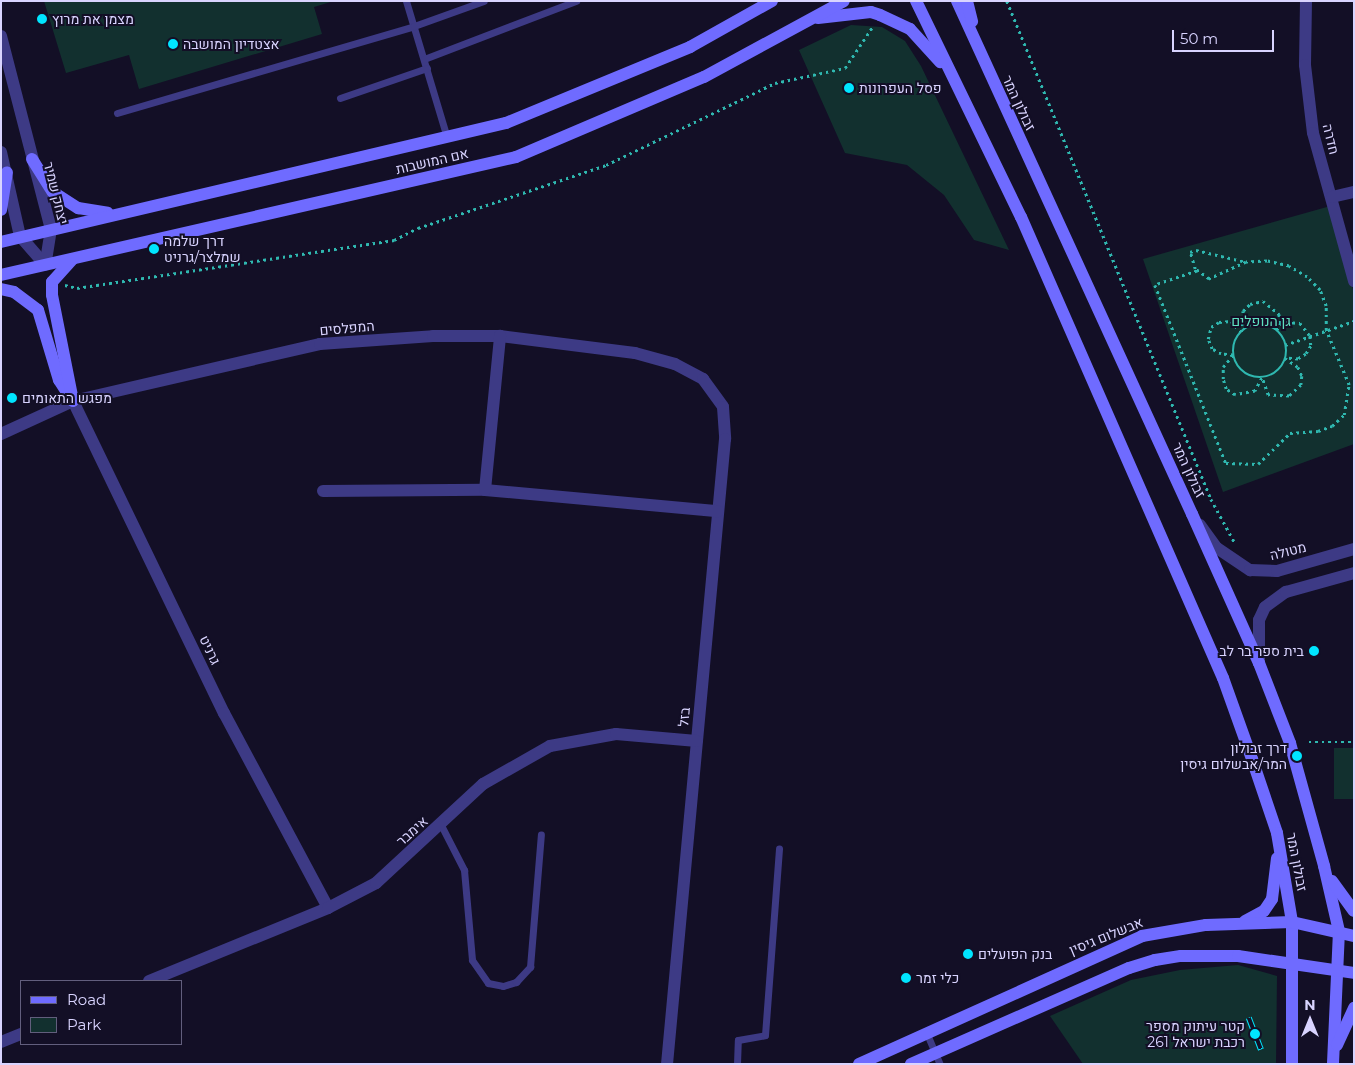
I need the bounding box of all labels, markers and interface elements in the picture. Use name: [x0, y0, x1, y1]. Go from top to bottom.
place label: מצמן את מרוץ: [52, 11, 134, 27]
marker: מצמן את מרוץ: [36, 13, 48, 25]
scale bar: [1175, 20, 1278, 52]
text: 50 m: [1180, 29, 1218, 48]
place label: אצטדיון המושבה: [183, 36, 280, 52]
marker: אצטדיון המושבה: [167, 38, 179, 50]
street label: זבולון המר: [999, 73, 1039, 133]
place label: פסל העפרונות: [859, 80, 942, 96]
marker: פסל העפרונות: [843, 82, 855, 94]
street label: חדרה: [1319, 122, 1343, 156]
street label: אם המושבות: [394, 144, 470, 178]
street label: יצחק שמיר: [40, 160, 72, 226]
place label: דרך שלמה שמלצר/גרניט: [164, 233, 241, 266]
marker: דרך שלמה שמלצר/גרניט: [148, 243, 160, 255]
park label: גן הנופלים: [1231, 313, 1291, 329]
street label: המפלסים: [319, 317, 375, 339]
place label: מפגש התאומים: [22, 390, 112, 406]
marker: מפגש התאומים: [6, 392, 18, 404]
street label: זבולון המר: [1169, 440, 1209, 500]
street label: מטולה: [1268, 538, 1308, 564]
street label: גרניט: [196, 633, 224, 667]
place label: בית ספר בר לב: [1219, 643, 1304, 659]
marker: בית ספר בר לב: [1308, 645, 1320, 657]
street label: בזל: [675, 707, 693, 727]
place label: דרך זבולון המר/אבשלום גיסין: [1180, 740, 1287, 772]
marker: דרך זבולון המר/אבשלום גיסין: [1291, 750, 1303, 762]
street label: אימבר: [393, 813, 431, 849]
street label: זבולון המר: [1283, 831, 1311, 893]
street label: אבשלום גיסין: [1067, 914, 1145, 958]
place label: בנק הפועלים: [978, 946, 1052, 962]
marker: בנק הפועלים: [962, 948, 974, 960]
place label: כלי זמר: [916, 970, 959, 986]
marker: כלי זמר: [900, 972, 912, 984]
legend: [20, 980, 182, 1045]
text: Road: [67, 990, 106, 1009]
north arrow: [1285, 995, 1335, 1045]
text: N: [1304, 996, 1316, 1014]
text: Park: [67, 1015, 101, 1034]
place label: קטר עיתוק מספר 261 רכבת ישראל: [1146, 1018, 1245, 1050]
marker: קטר עיתוק מספר 261 רכבת ישראל: [1249, 1028, 1261, 1040]

